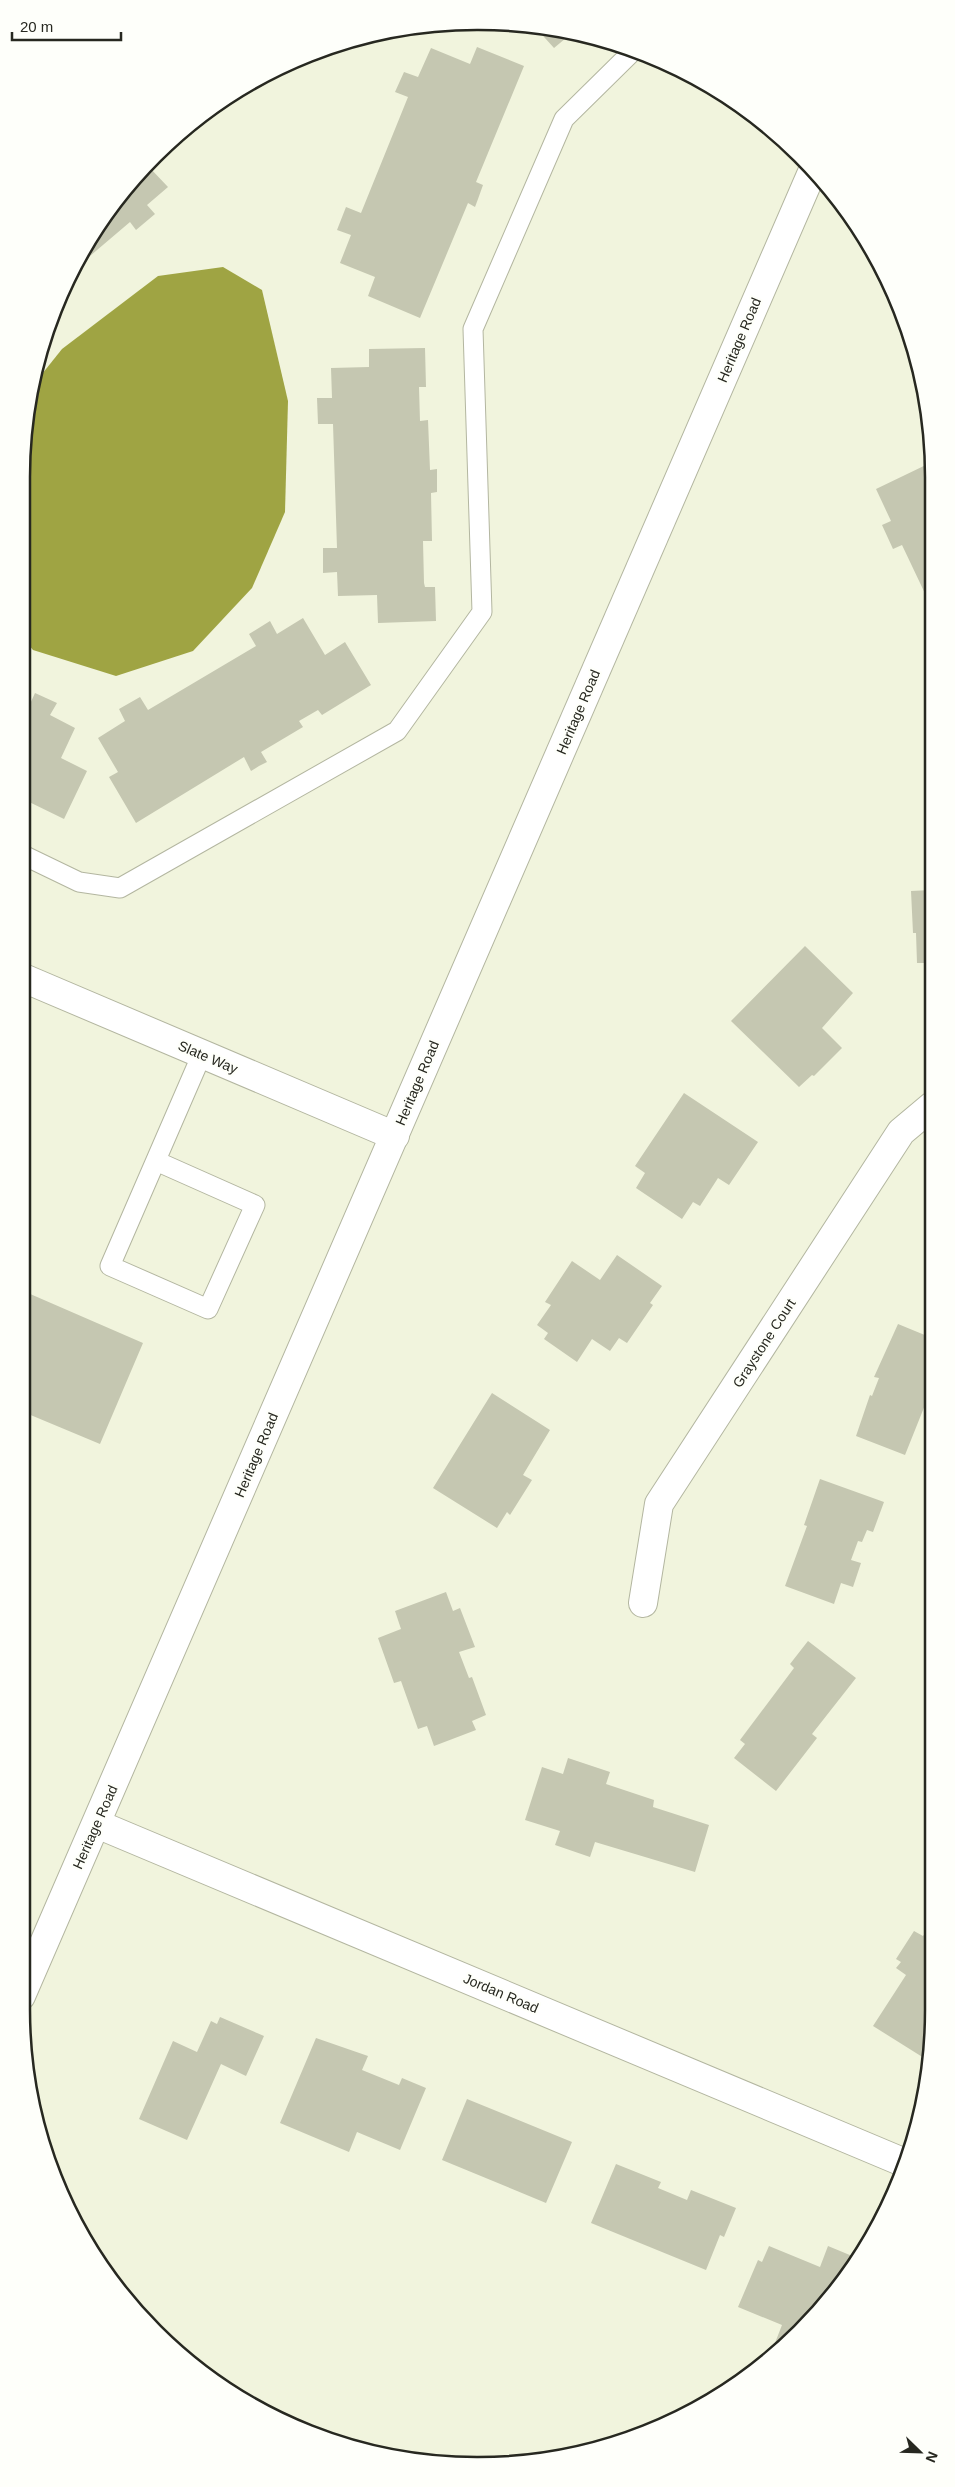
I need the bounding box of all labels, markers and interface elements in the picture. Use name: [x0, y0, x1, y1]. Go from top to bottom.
scale bar: [12, 10, 121, 42]
text: 20 m: [20, 18, 53, 35]
street label: Heritage Road: [714, 295, 764, 385]
street label: Heritage Road: [553, 667, 603, 757]
street label: Slate Way: [176, 1037, 240, 1077]
street label: Heritage Road: [392, 1038, 442, 1128]
street label: Graystone Court: [729, 1295, 799, 1390]
street label: Heritage Road: [231, 1410, 281, 1500]
street label: Heritage Road: [69, 1783, 121, 1871]
street label: Jordan Road: [461, 1970, 541, 2016]
north arrow: [895, 2427, 945, 2477]
text: N: [923, 2449, 941, 2465]

